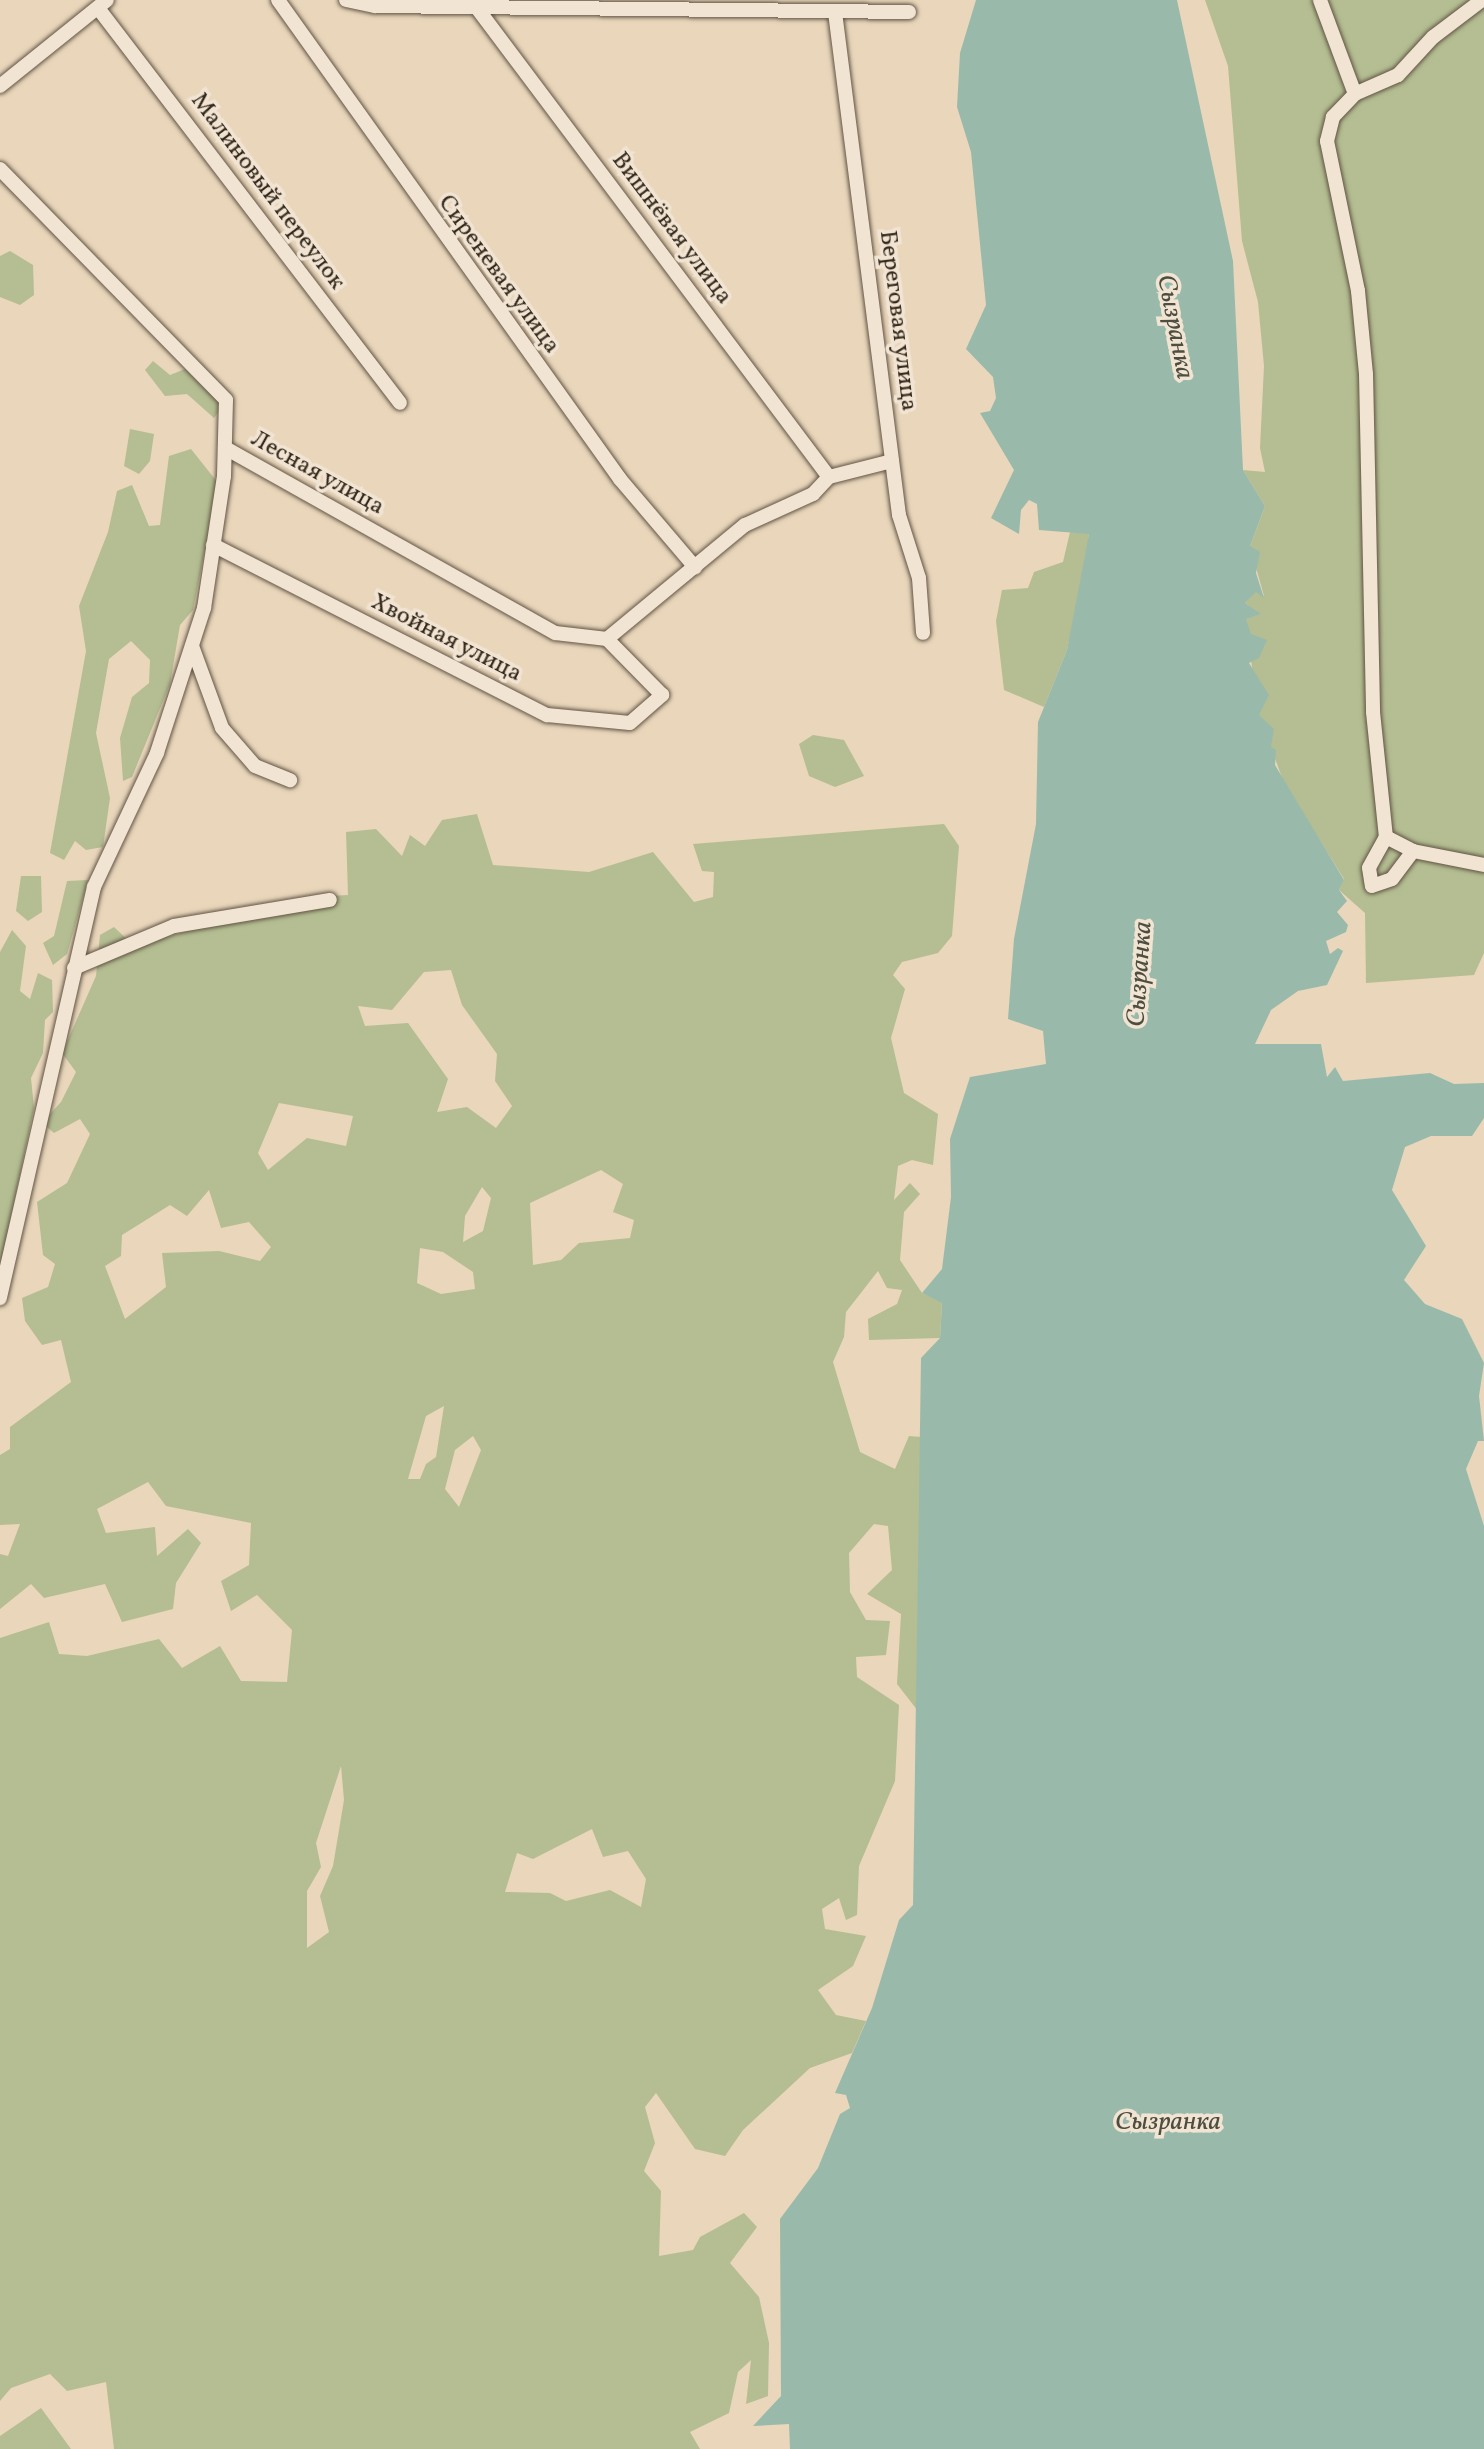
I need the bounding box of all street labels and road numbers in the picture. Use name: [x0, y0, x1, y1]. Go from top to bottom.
street label: Малиновый переулок: [184, 88, 350, 296]
street label: Вишнёвая улица: [604, 147, 738, 311]
street label: Сиреневая улица: [431, 190, 565, 360]
street label: Береговая улица: [872, 229, 922, 413]
street label: Лесная улица: [245, 425, 389, 523]
street label: Хвойная улица: [365, 588, 527, 690]

